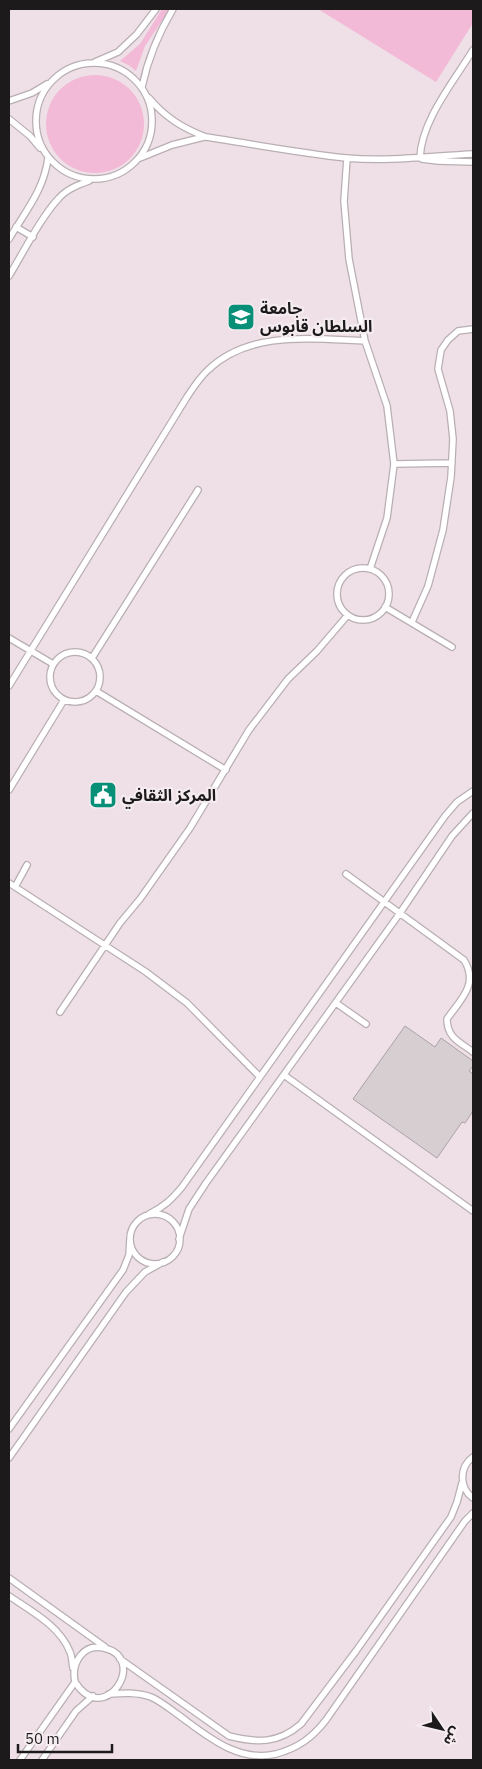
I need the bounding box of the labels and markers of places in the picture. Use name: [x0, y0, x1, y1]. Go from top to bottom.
place label: جامعة السلطان قابوس: [260, 298, 372, 336]
school or university icon: جامعة السلطان قابوس: [226, 302, 256, 332]
public building icon: المركز الثقافي: [88, 780, 118, 810]
place label: المركز الثقافي: [122, 785, 216, 809]

